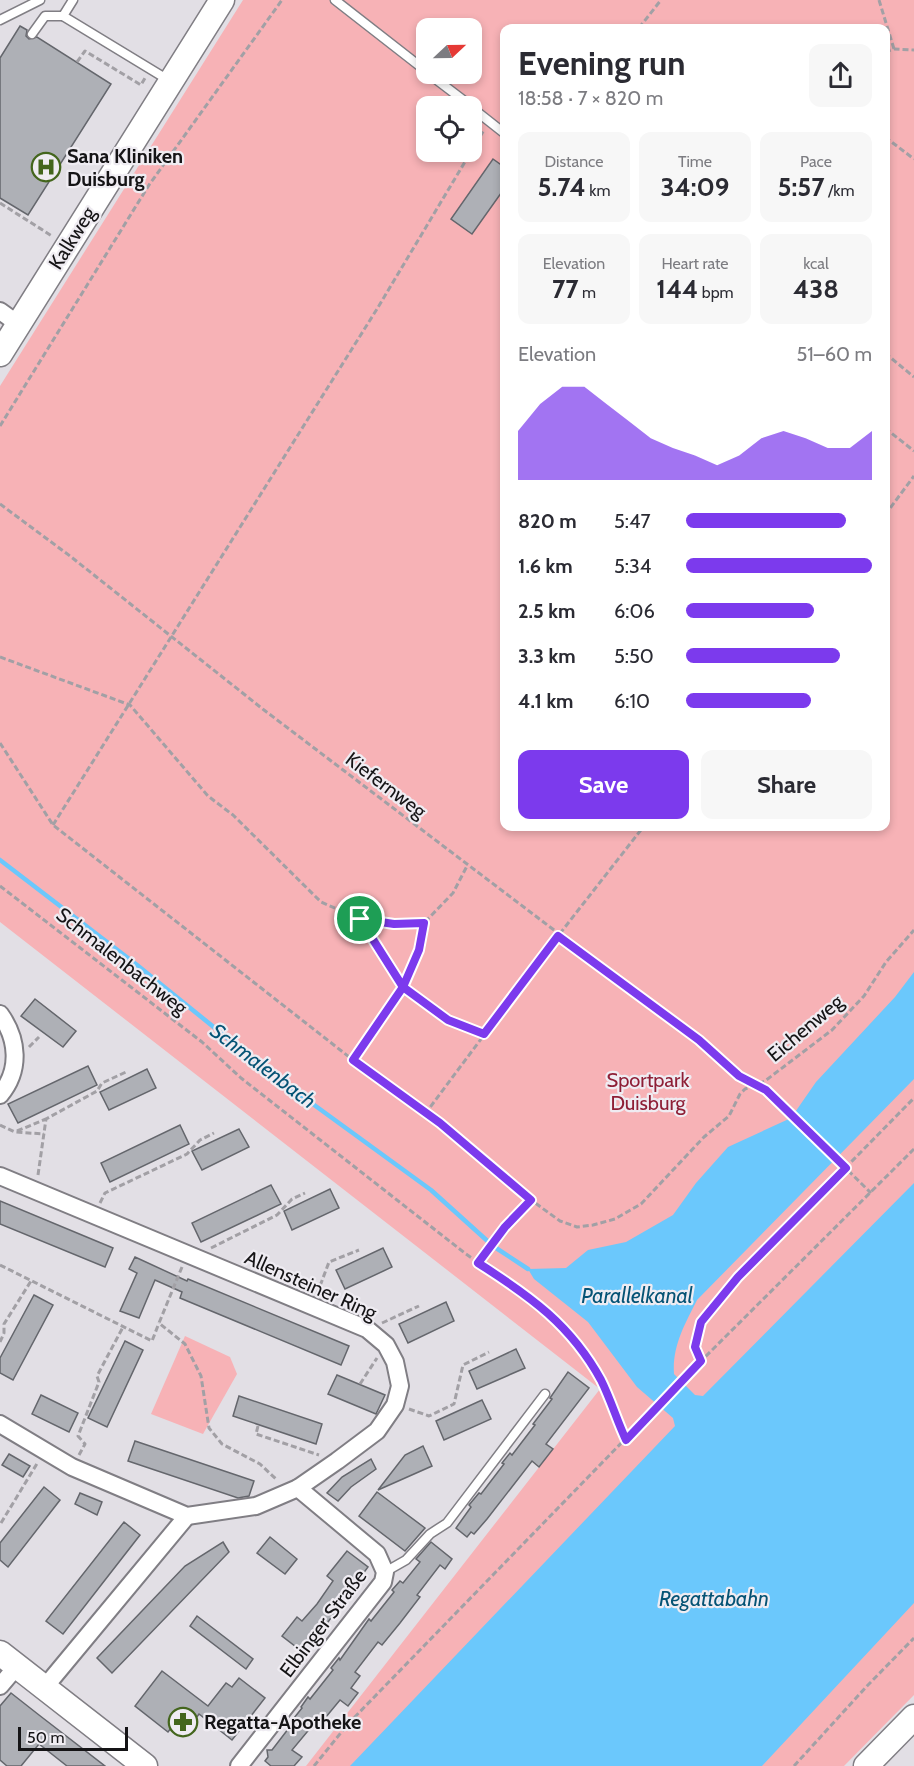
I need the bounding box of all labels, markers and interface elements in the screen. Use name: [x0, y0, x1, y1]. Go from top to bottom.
north arrow: [416, 18, 482, 84]
map controls: [416, 18, 482, 162]
text: Evening run: [518, 43, 685, 83]
button: share: [809, 44, 872, 107]
text: 18:58 · 7 × 820 m: [518, 86, 663, 110]
button: locate: [416, 96, 482, 162]
place label: Sana Kliniken Duisburg: [67, 144, 183, 191]
hospital icon: Sana Kliniken Duisburg: [30, 151, 62, 183]
text: Distance: [545, 152, 603, 171]
text: Time: [678, 152, 712, 171]
text: Pace: [800, 152, 832, 171]
text: 5.74: [537, 171, 586, 203]
text: 34:09: [661, 171, 729, 203]
text: 5:57: [778, 171, 825, 203]
text: km: [586, 181, 611, 200]
text: /km: [825, 181, 854, 200]
street label: Kalkweg: [43, 201, 101, 274]
text: Elevation: [543, 254, 605, 273]
text: Heart rate: [662, 254, 728, 273]
text: kcal: [803, 254, 829, 273]
text: 77: [552, 273, 578, 305]
text: 144: [656, 273, 698, 305]
text: 438: [793, 273, 839, 305]
text: m: [578, 283, 596, 302]
text: bpm: [698, 283, 734, 302]
text: Elevation: [518, 342, 596, 366]
text: 51–60 m: [796, 342, 872, 366]
text: 820 m: [518, 509, 577, 533]
text: 5:47: [614, 509, 651, 533]
text: 1.6 km: [518, 554, 573, 578]
text: 5:34: [614, 554, 651, 578]
text: 2.5 km: [518, 599, 575, 623]
text: 6:06: [614, 599, 655, 623]
text: 3.3 km: [518, 644, 576, 668]
text: 5:50: [614, 644, 654, 668]
text: 4.1 km: [518, 689, 573, 713]
text: 6:10: [614, 689, 650, 713]
street label: Kiefernweg: [341, 747, 432, 824]
button: Save: [518, 750, 689, 819]
button: Share: [701, 750, 872, 819]
pin: [334, 893, 385, 944]
street label: Schmalenbachweg: [52, 902, 193, 1020]
icon: arrive: [343, 902, 376, 935]
street label: Eichenweg: [762, 989, 849, 1067]
water label: Schmalenbach: [206, 1018, 321, 1113]
park label: Sportpark Duisburg: [607, 1068, 689, 1115]
street label: Allensteiner Ring: [241, 1245, 382, 1325]
water label: Parallelkanal: [581, 1283, 693, 1308]
street label: Elbinger Straße: [275, 1564, 371, 1682]
water label: Regattabahn: [659, 1586, 769, 1611]
pharmacy icon: Regatta-Apotheke: [167, 1706, 199, 1738]
place label: Regatta-Apotheke: [204, 1710, 361, 1734]
scale bar: [18, 1724, 128, 1752]
text: 50 m: [27, 1728, 64, 1747]

